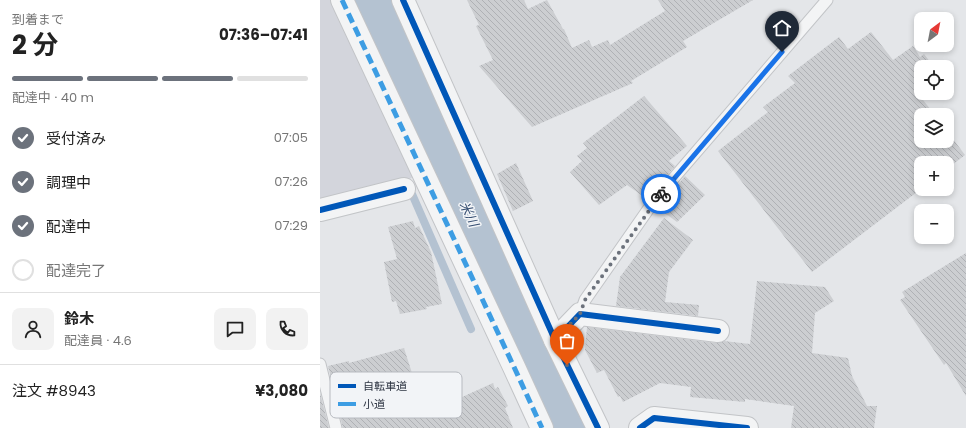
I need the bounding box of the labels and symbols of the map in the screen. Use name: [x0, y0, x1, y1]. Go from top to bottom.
pin: [765, 11, 799, 52]
north arrow: [914, 12, 954, 52]
courier: [641, 174, 681, 214]
water label: 米川: [455, 198, 484, 232]
pin: [550, 324, 584, 365]
legend: [330, 372, 462, 418]
text: 自転車道: [363, 378, 407, 394]
text: 小道: [363, 396, 385, 412]

